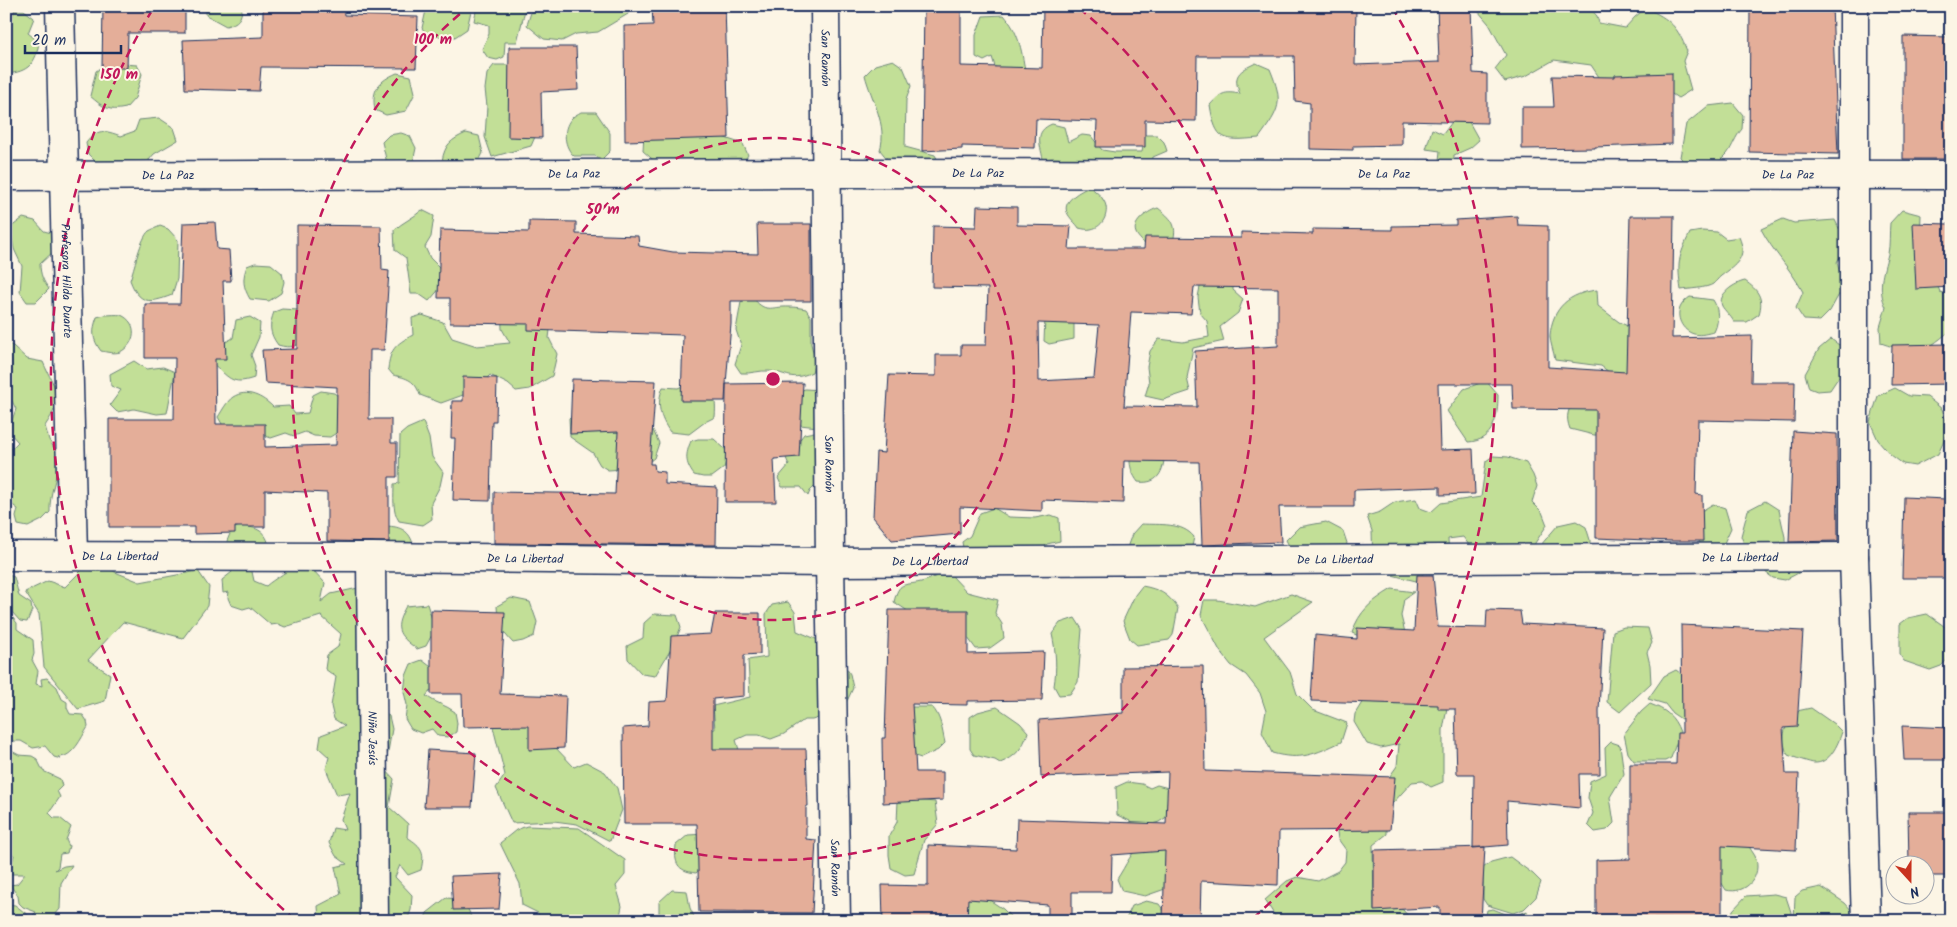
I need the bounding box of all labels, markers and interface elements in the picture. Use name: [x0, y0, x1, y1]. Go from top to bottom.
scale bar: [25, 22, 121, 54]
text: 100 m: [414, 28, 452, 52]
text: 20 m: [32, 29, 66, 53]
street label: San Ramón: [815, 29, 835, 87]
text: 150 m: [100, 63, 138, 87]
street label: De La Paz: [952, 164, 1004, 183]
street label: De La Paz: [548, 165, 600, 184]
street label: De La Paz: [1358, 165, 1410, 184]
street label: De La Paz: [142, 166, 194, 186]
street label: De La Paz: [1762, 166, 1814, 185]
text: 50 m: [585, 198, 620, 222]
street label: Profesora Hilda Duarte: [55, 224, 77, 339]
centre of rings: [764, 370, 782, 388]
street label: San Ramón: [819, 435, 838, 493]
street label: De La Libertad: [82, 547, 159, 566]
street label: De La Libertad: [1702, 548, 1779, 568]
street label: De La Libertad: [487, 549, 564, 569]
street label: De La Libertad: [1297, 550, 1374, 570]
street label: De La Libertad: [892, 552, 969, 572]
street label: Niño Jesús: [362, 711, 382, 765]
street label: San Ramón: [825, 839, 845, 897]
north arrow: [1884, 854, 1934, 904]
text: N: [1906, 879, 1922, 903]

